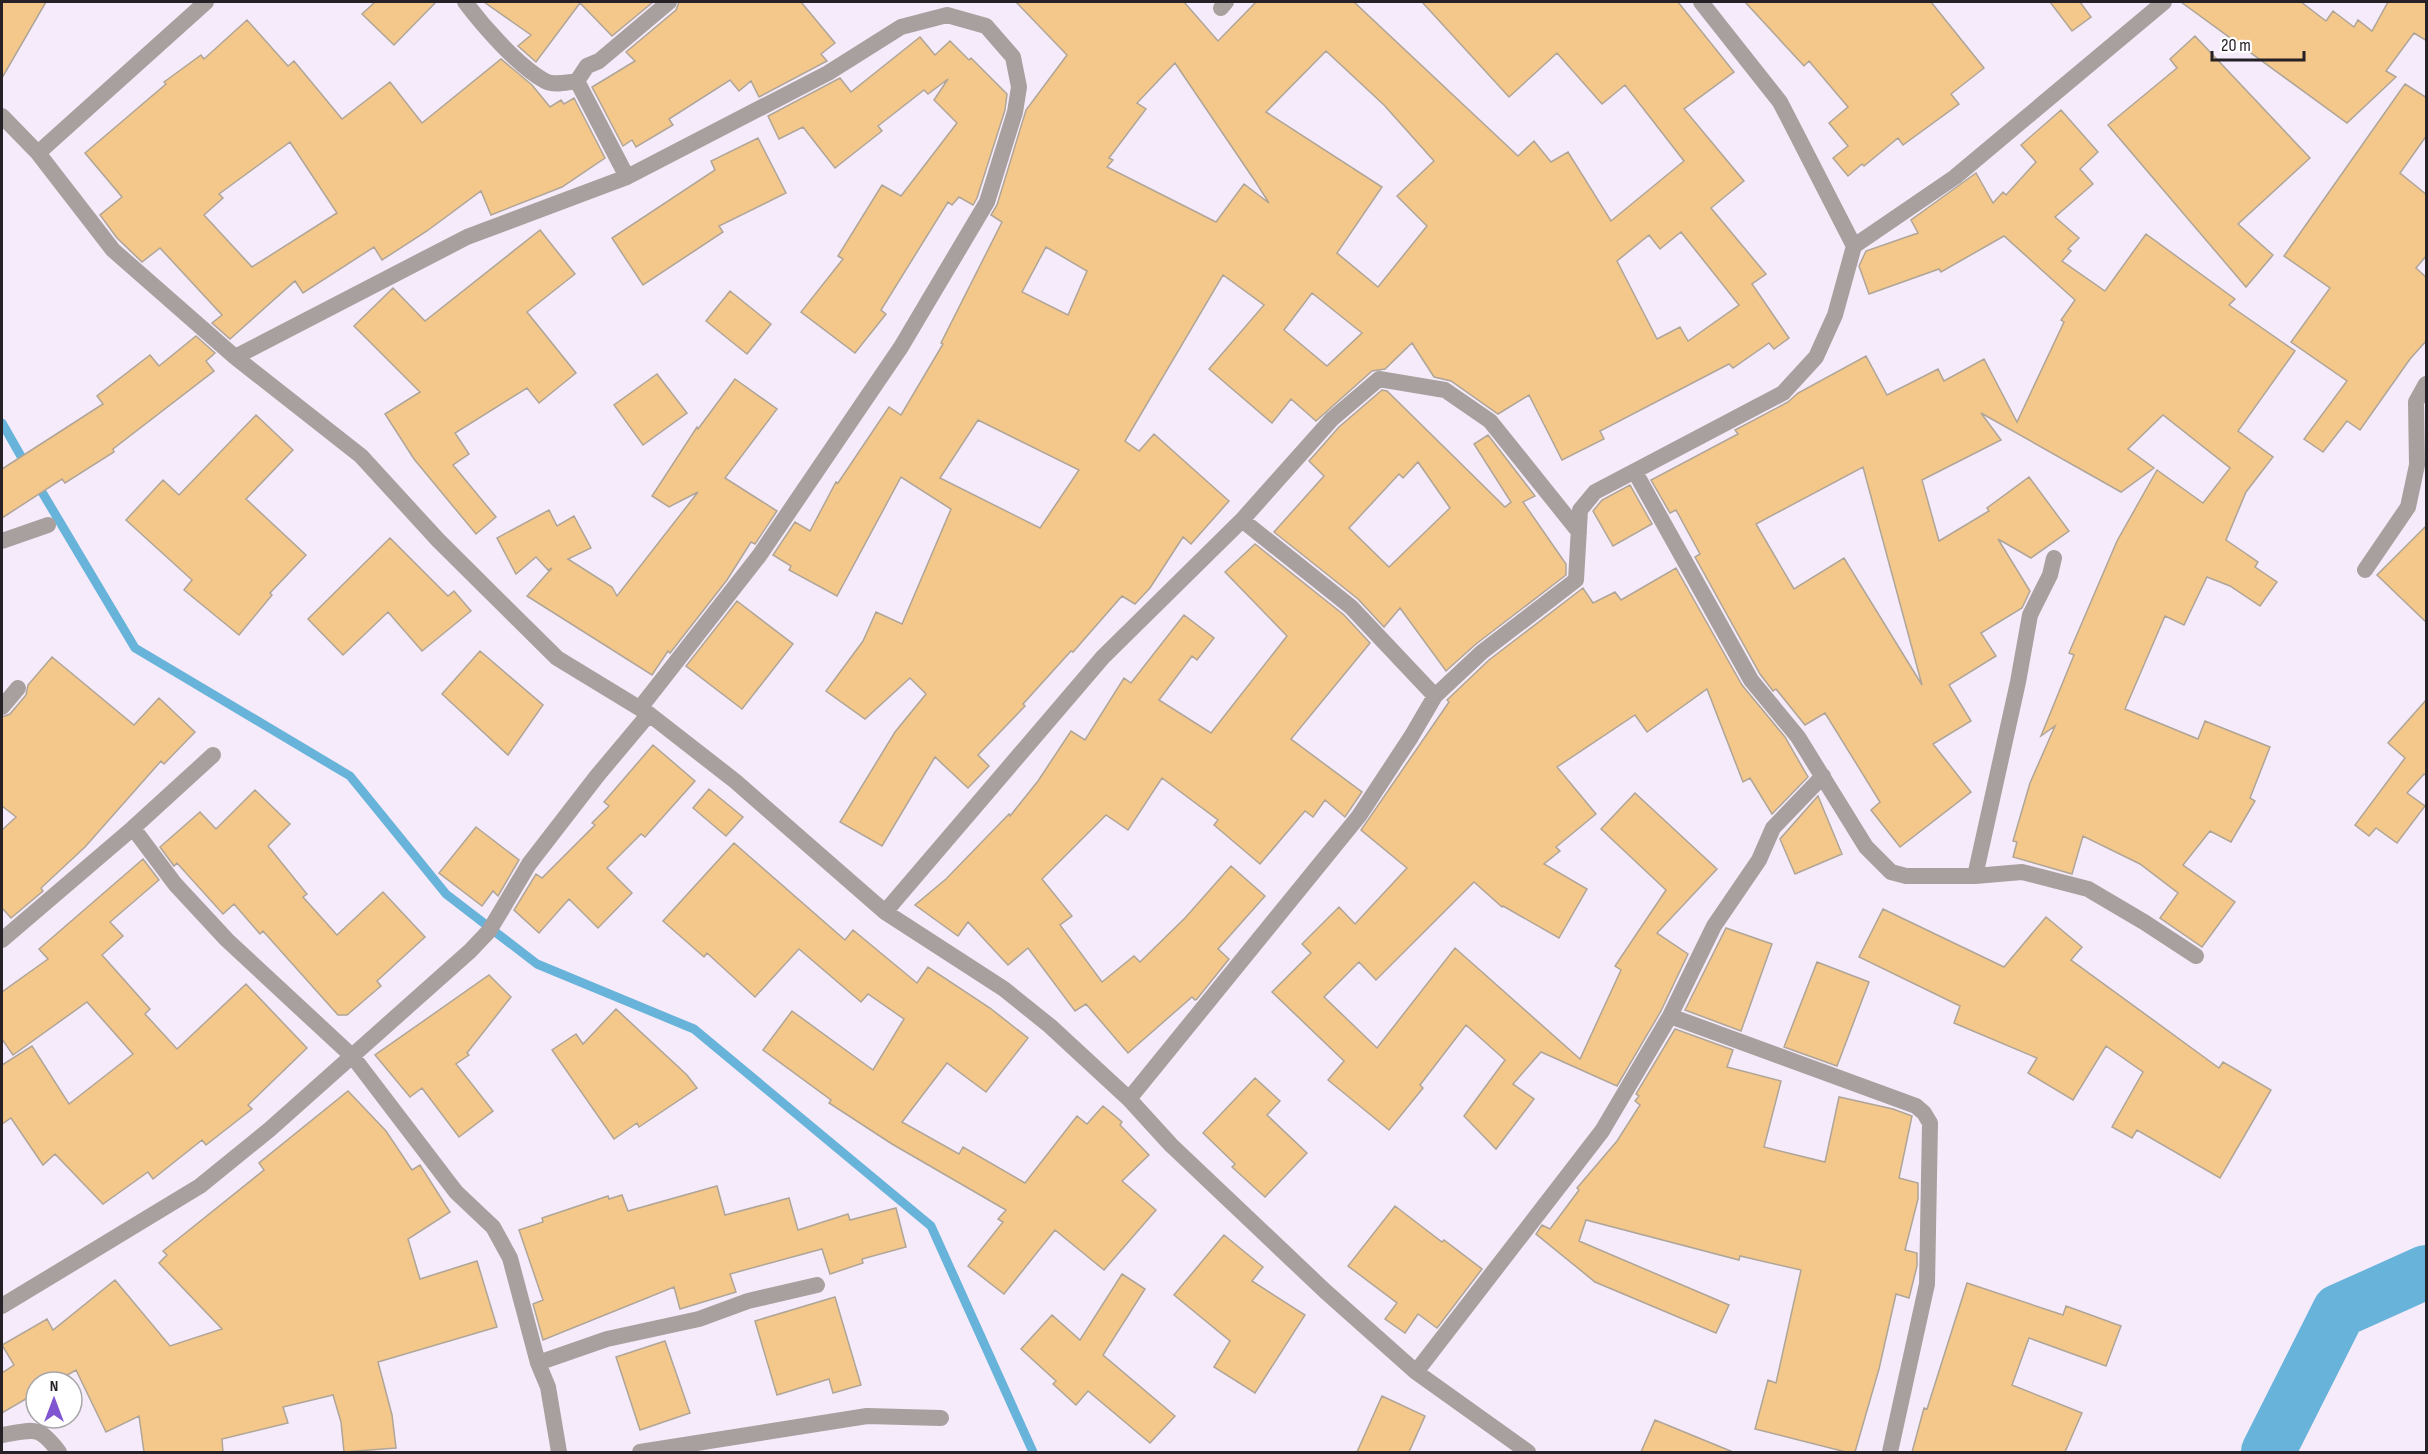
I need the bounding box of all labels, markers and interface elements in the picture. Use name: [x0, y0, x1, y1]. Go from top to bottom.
scale bar: [2212, 24, 2304, 62]
text: 20 m: [2221, 35, 2251, 56]
north arrow: [24, 1370, 84, 1430]
text: N: [50, 1377, 58, 1396]

